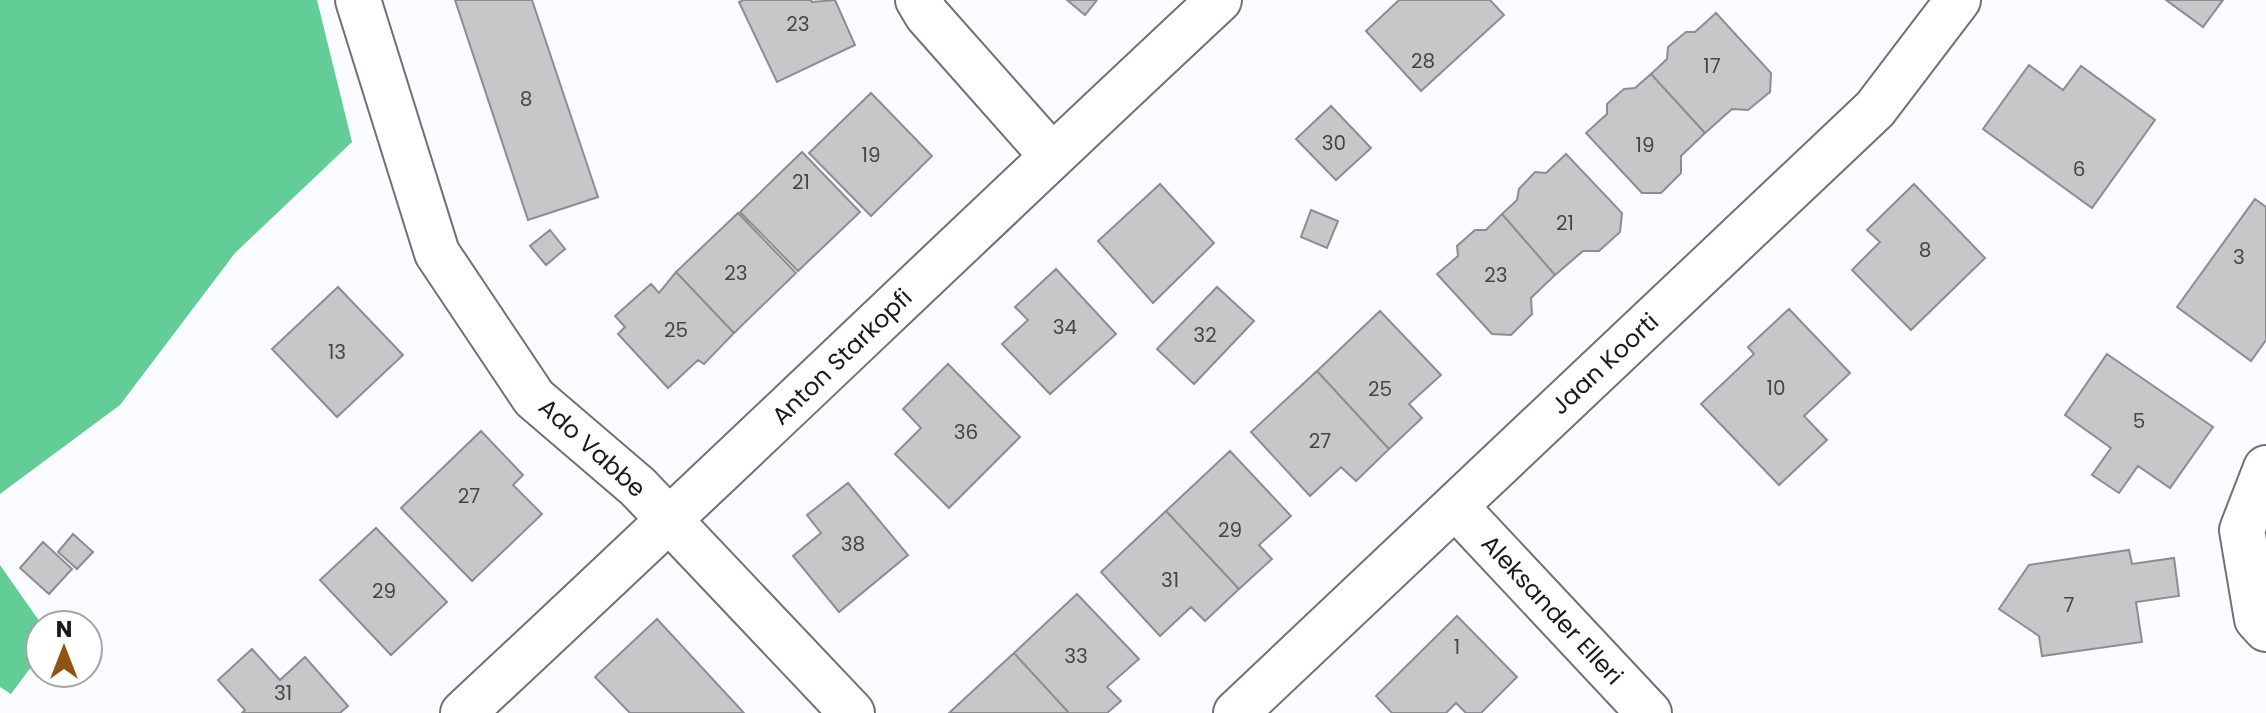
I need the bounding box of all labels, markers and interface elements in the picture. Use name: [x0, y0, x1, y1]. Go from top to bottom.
house number: 23: [786, 10, 810, 38]
house number: 28: [1411, 47, 1435, 75]
house number: 17: [1703, 52, 1721, 80]
house number: 8: [520, 85, 532, 113]
house number: 30: [1322, 129, 1346, 157]
house number: 19: [1636, 131, 1655, 159]
house number: 19: [862, 141, 881, 169]
house number: 6: [2073, 155, 2085, 183]
house number: 21: [792, 168, 810, 196]
house number: 21: [1556, 209, 1574, 237]
house number: 8: [1919, 236, 1931, 264]
house number: 3: [2233, 243, 2245, 271]
house number: 23: [724, 259, 748, 287]
house number: 23: [1484, 261, 1508, 289]
street label: Anton Starkopfi: [764, 281, 919, 432]
street label: Jaan Koorti: [1544, 305, 1666, 422]
house number: 34: [1053, 313, 1077, 341]
house number: 25: [664, 316, 688, 344]
house number: 32: [1193, 321, 1217, 349]
house number: 13: [328, 338, 346, 366]
house number: 10: [1767, 374, 1785, 402]
house number: 25: [1368, 375, 1392, 403]
street label: Ado Vabbe: [532, 391, 653, 505]
house number: 5: [2133, 407, 2145, 435]
house number: 36: [954, 418, 978, 446]
house number: 27: [1309, 427, 1331, 455]
house number: 27: [458, 482, 480, 510]
house number: 29: [1218, 516, 1242, 544]
street label: Aleksander Elleri: [1474, 528, 1631, 692]
house number: 38: [841, 530, 865, 558]
house number: 31: [1161, 566, 1179, 594]
house number: 29: [372, 577, 396, 605]
house number: 7: [2064, 591, 2075, 619]
north arrow: [24, 609, 104, 689]
text: N: [56, 614, 72, 645]
house number: 1: [1454, 633, 1460, 661]
house number: 33: [1064, 642, 1088, 670]
house number: 31: [274, 679, 292, 707]

